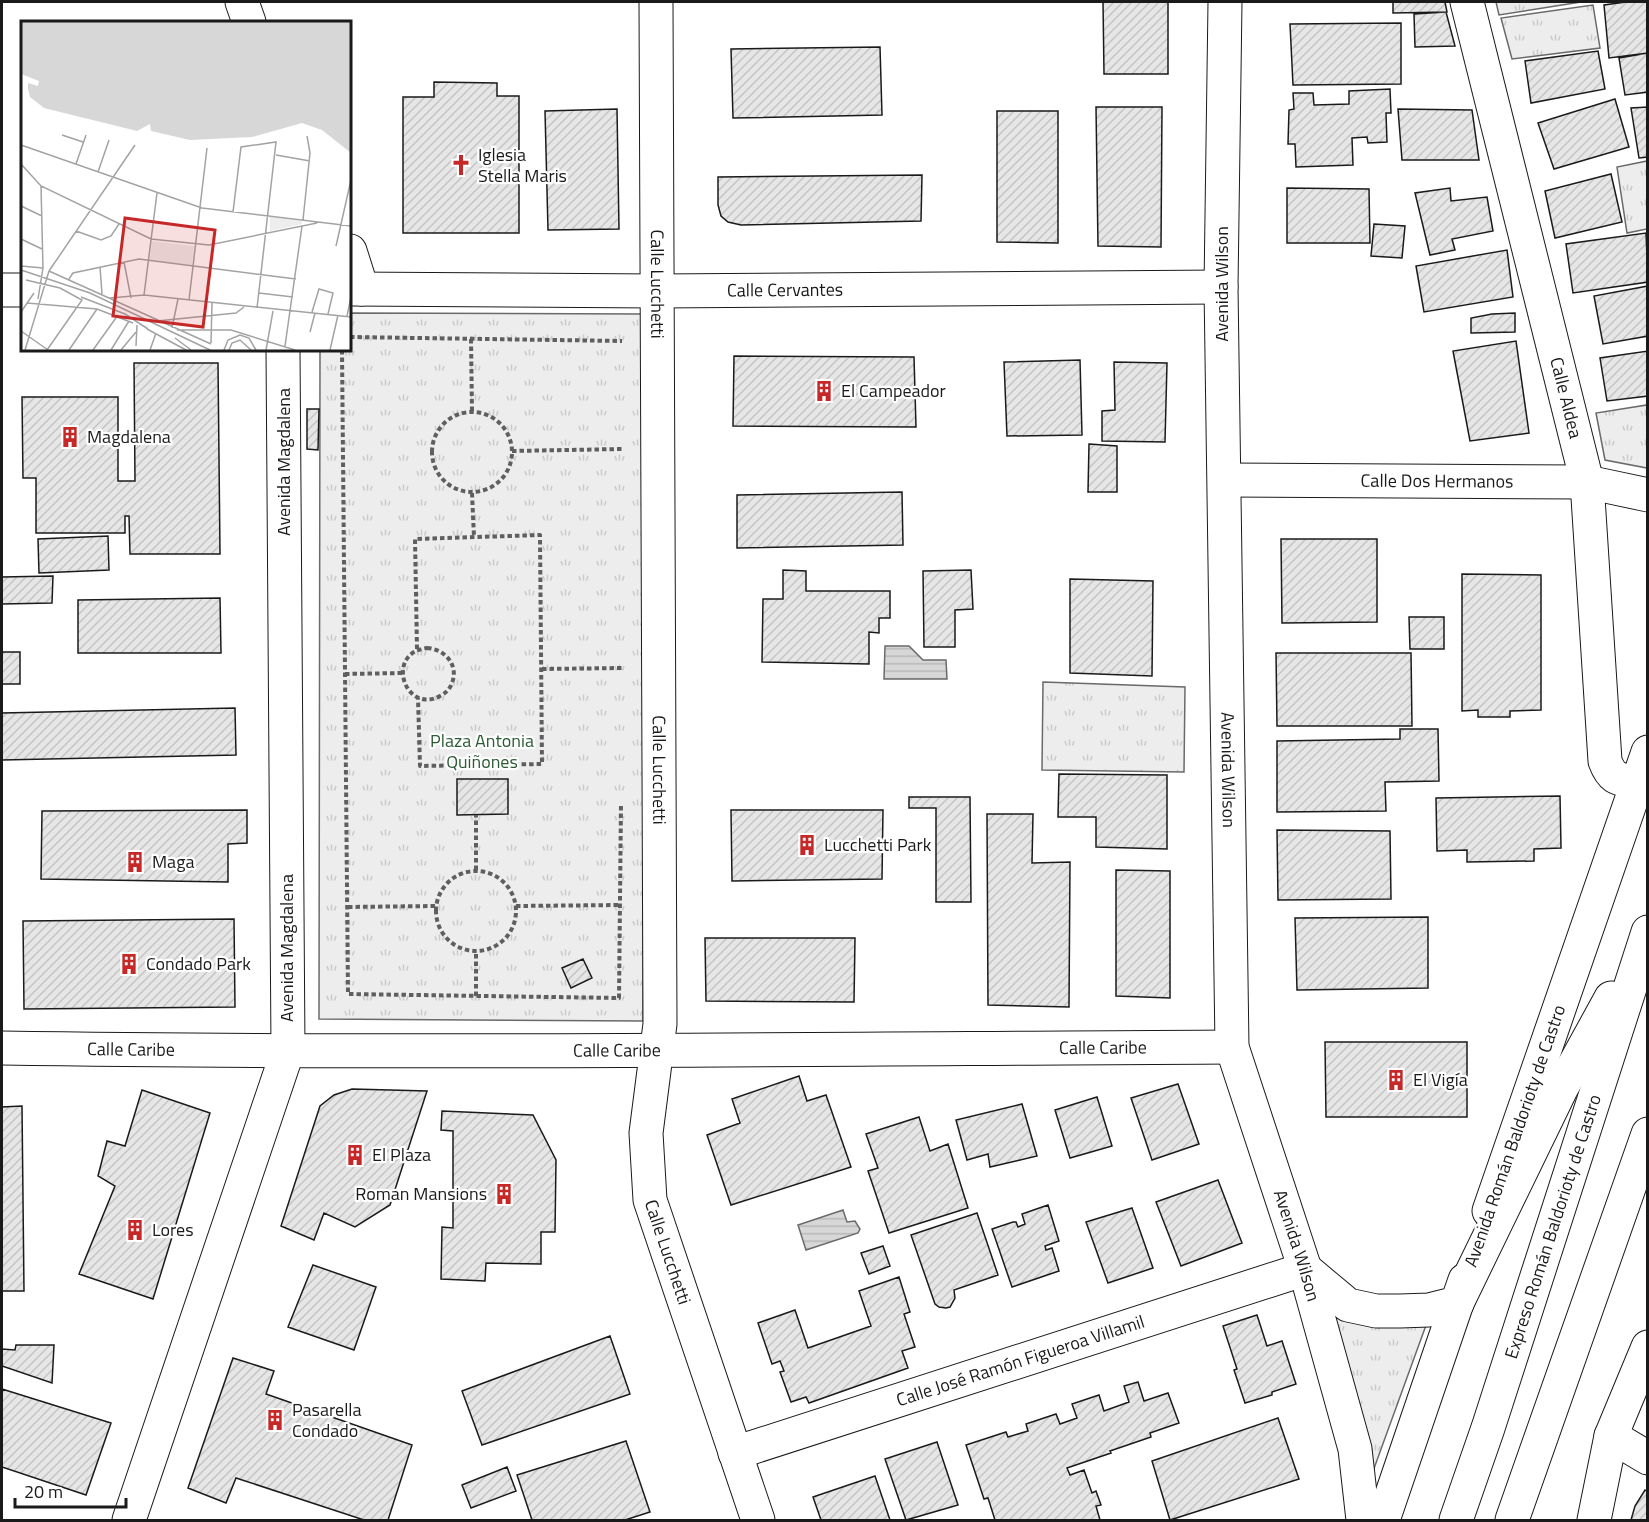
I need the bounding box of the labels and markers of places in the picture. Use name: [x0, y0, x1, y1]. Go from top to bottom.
place label: Iglesia Stella Maris: [478, 141, 567, 189]
church icon: Iglesia Stella Maris: [449, 153, 473, 177]
place label: El Campeador: [841, 377, 946, 404]
building icon: El Campeador: [812, 379, 836, 403]
place label: Magdalena: [87, 423, 171, 450]
building icon: Magdalena: [58, 425, 82, 449]
place label: Lucchetti Park: [824, 831, 932, 858]
building icon: Lucchetti Park: [795, 833, 819, 857]
place label: Maga: [152, 848, 194, 875]
building icon: Maga: [123, 850, 147, 874]
place label: Condado Park: [146, 950, 251, 977]
building icon: Condado Park: [117, 952, 141, 976]
place label: El Vigía: [1413, 1066, 1468, 1093]
building icon: El Vigía: [1384, 1068, 1408, 1092]
place label: El Plaza: [372, 1141, 431, 1168]
building icon: El Plaza: [343, 1143, 367, 1167]
place label: Roman Mansions: [355, 1180, 487, 1207]
building icon: Roman Mansions: [492, 1182, 516, 1206]
place label: Lores: [152, 1216, 194, 1243]
building icon: Lores: [123, 1218, 147, 1242]
place label: Pasarella Condado: [292, 1396, 361, 1444]
building icon: Pasarella Condado: [263, 1408, 287, 1432]

